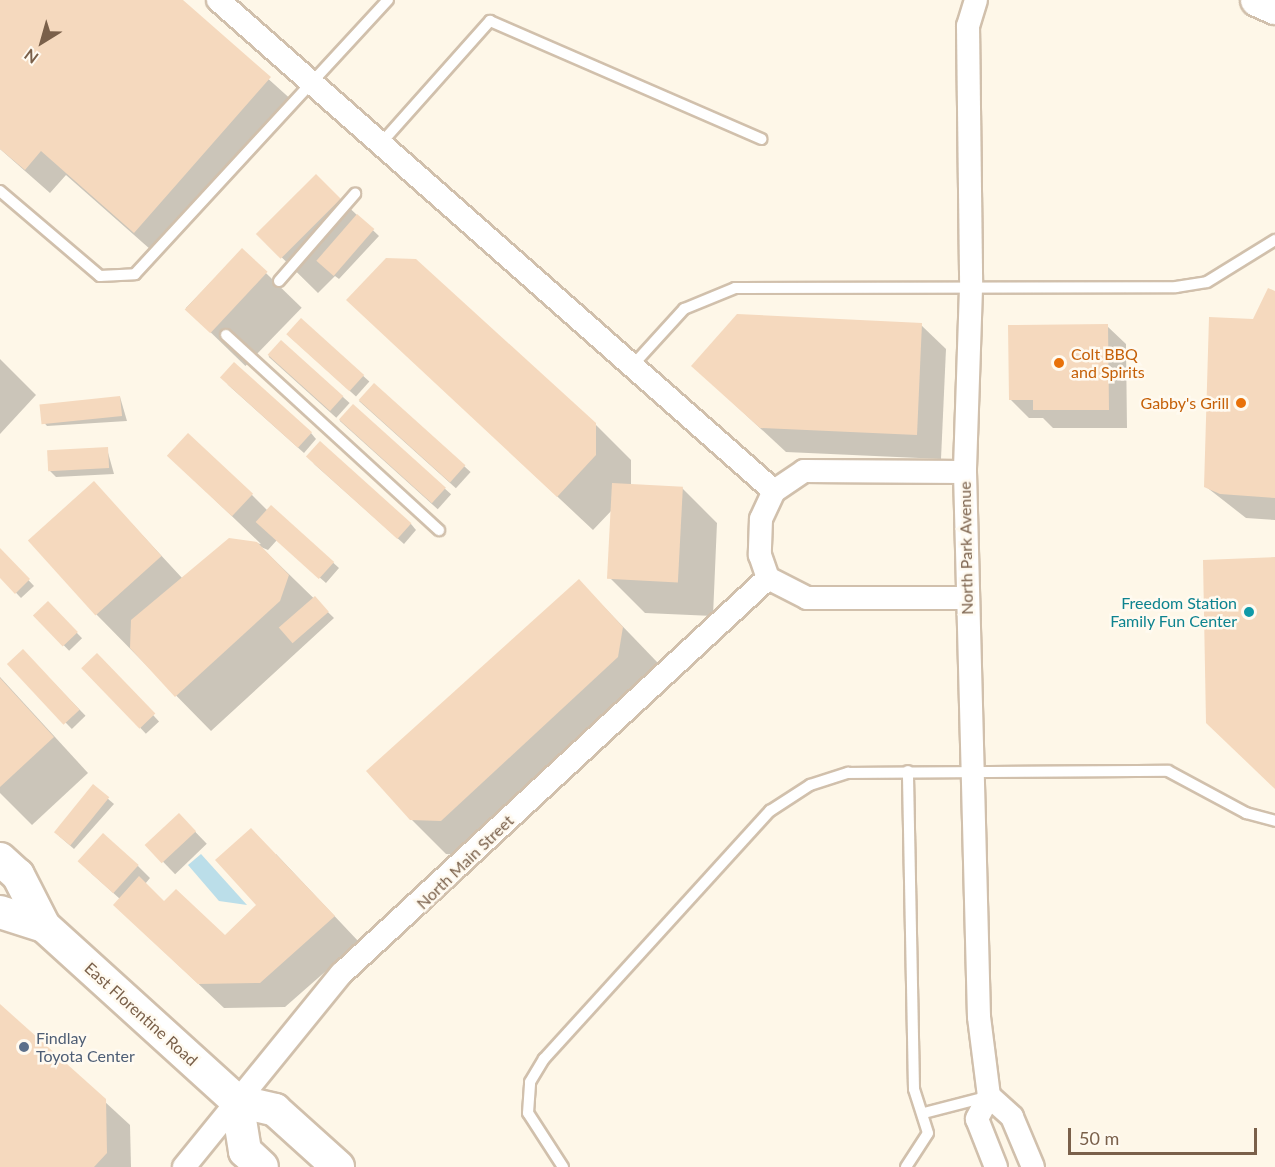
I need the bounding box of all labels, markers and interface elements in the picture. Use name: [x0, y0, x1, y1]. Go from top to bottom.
north arrow: [12, 12, 72, 72]
text: N: [20, 45, 42, 68]
place label: Colt BBQ and Spirits: [1071, 344, 1145, 382]
marker: Colt BBQ and Spirits: [1052, 356, 1066, 370]
place label: Gabby's Grill: [1141, 393, 1229, 413]
marker: Gabby's Grill: [1234, 396, 1248, 410]
street label: North Park Avenue: [955, 481, 977, 615]
place label: Freedom Station Family Fun Center: [1110, 593, 1237, 631]
marker: Freedom Station Family Fun Center: [1242, 605, 1256, 619]
street label: North Main Street: [413, 811, 517, 913]
street label: East Florentine Road: [81, 958, 201, 1070]
place label: Findlay Toyota Center: [36, 1028, 135, 1066]
marker: Findlay Toyota Center: [17, 1040, 31, 1054]
scale bar: [1071, 1116, 1260, 1154]
text: 50 m: [1079, 1127, 1119, 1149]

